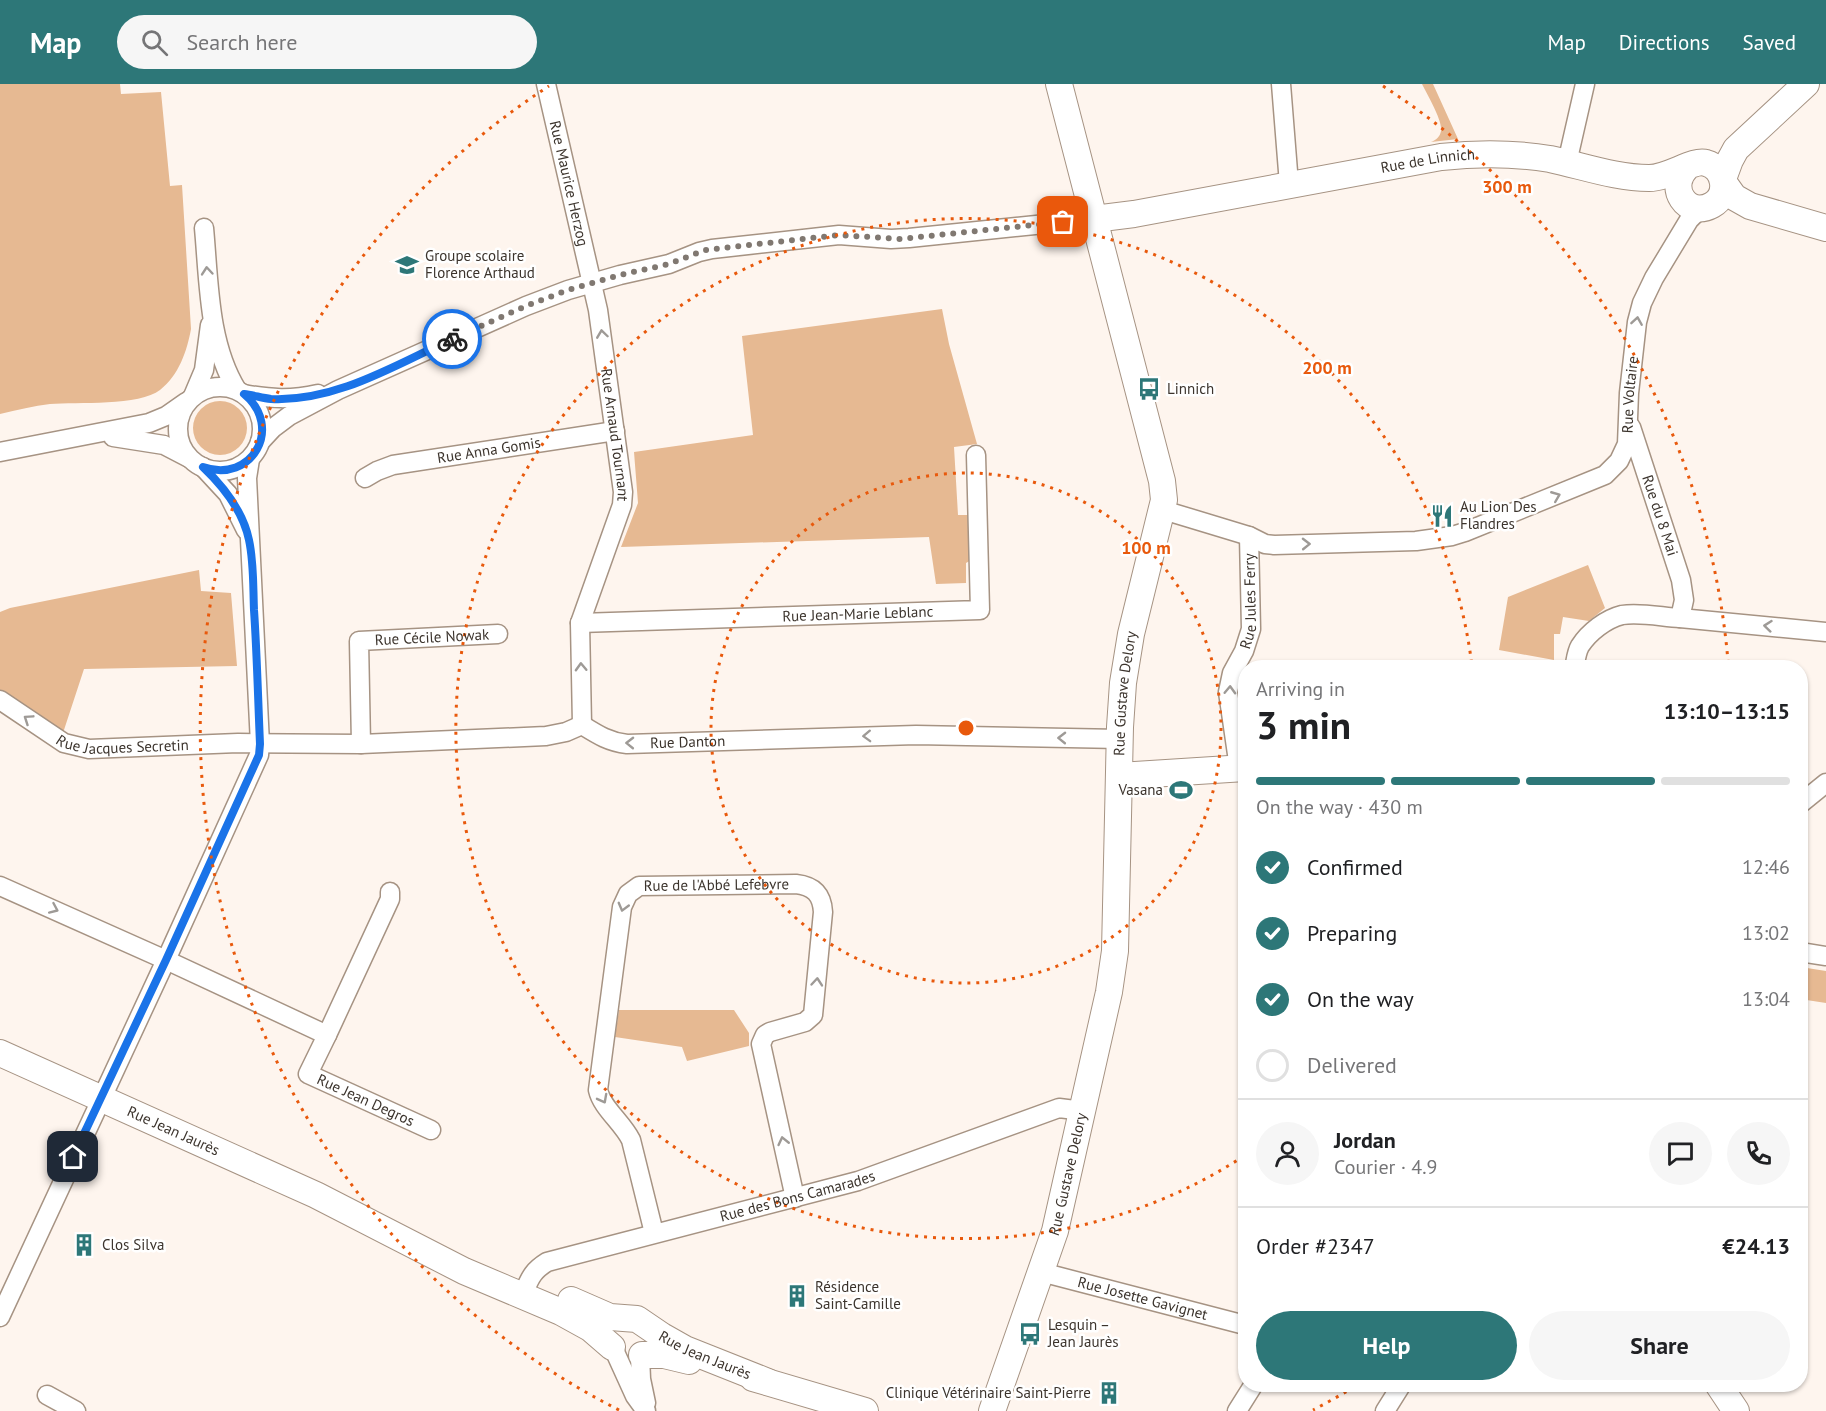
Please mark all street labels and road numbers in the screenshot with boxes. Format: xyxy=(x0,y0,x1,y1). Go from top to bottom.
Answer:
street label: Rue Maurice Herzog xyxy=(546,119,593,248)
street label: Rue de Linnich xyxy=(1379,144,1475,177)
street label: Rue Voltaire xyxy=(1617,355,1642,434)
street label: Rue Arnaud Tournant xyxy=(597,367,633,502)
street label: Rue Anna Gomis xyxy=(436,433,542,467)
street label: Rue du 8 Mai xyxy=(1638,472,1682,558)
street label: Rue Jules Ferry xyxy=(1235,553,1260,651)
street label: Rue Jean-Marie Leblanc xyxy=(782,602,934,625)
street label: Rue Cécile Nowak xyxy=(374,624,490,649)
street label: Rue Gustave Delory xyxy=(1109,630,1140,756)
street label: Rue Jacques Secretin xyxy=(53,730,189,758)
street label: Rue Danton xyxy=(650,731,726,752)
street label: Rue de l'Abbé Lefebvre xyxy=(644,874,789,895)
street label: Rue Jean Degros xyxy=(314,1069,418,1130)
street label: Rue Jean Jaurès xyxy=(124,1101,223,1159)
street label: Rue Gustave Delory xyxy=(1044,1111,1090,1238)
street label: Rue des Bons Camarades xyxy=(718,1166,878,1226)
street label: Rue Josette Gavignet xyxy=(1076,1272,1210,1324)
street label: Rue Jean Jaurès xyxy=(655,1326,754,1383)

